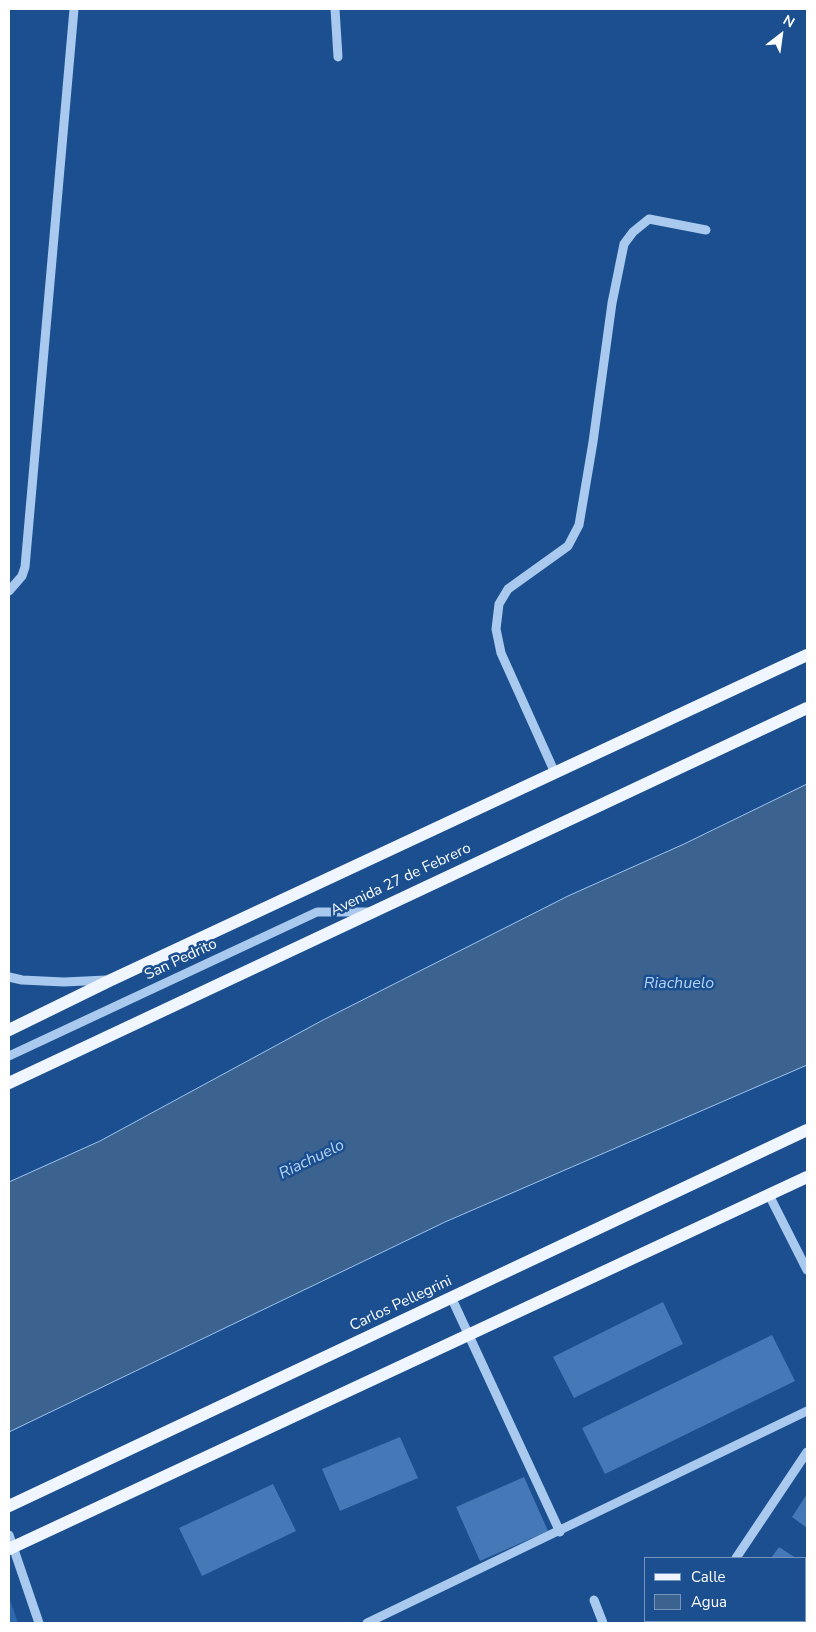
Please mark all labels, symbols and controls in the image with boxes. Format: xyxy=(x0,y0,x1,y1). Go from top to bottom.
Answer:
north arrow xyxy=(756,10,806,60)
text: N xyxy=(779,11,798,32)
street label: Avenida 27 de Febrero xyxy=(328,840,474,920)
street label: San Pedrito xyxy=(142,935,220,985)
water label: Riachuelo xyxy=(644,974,714,994)
water label: Riachuelo xyxy=(276,1136,348,1184)
street label: Carlos Pellegrini xyxy=(347,1272,455,1336)
legend xyxy=(644,1557,806,1622)
text: Calle xyxy=(691,1567,726,1587)
text: Agua xyxy=(691,1592,727,1612)

